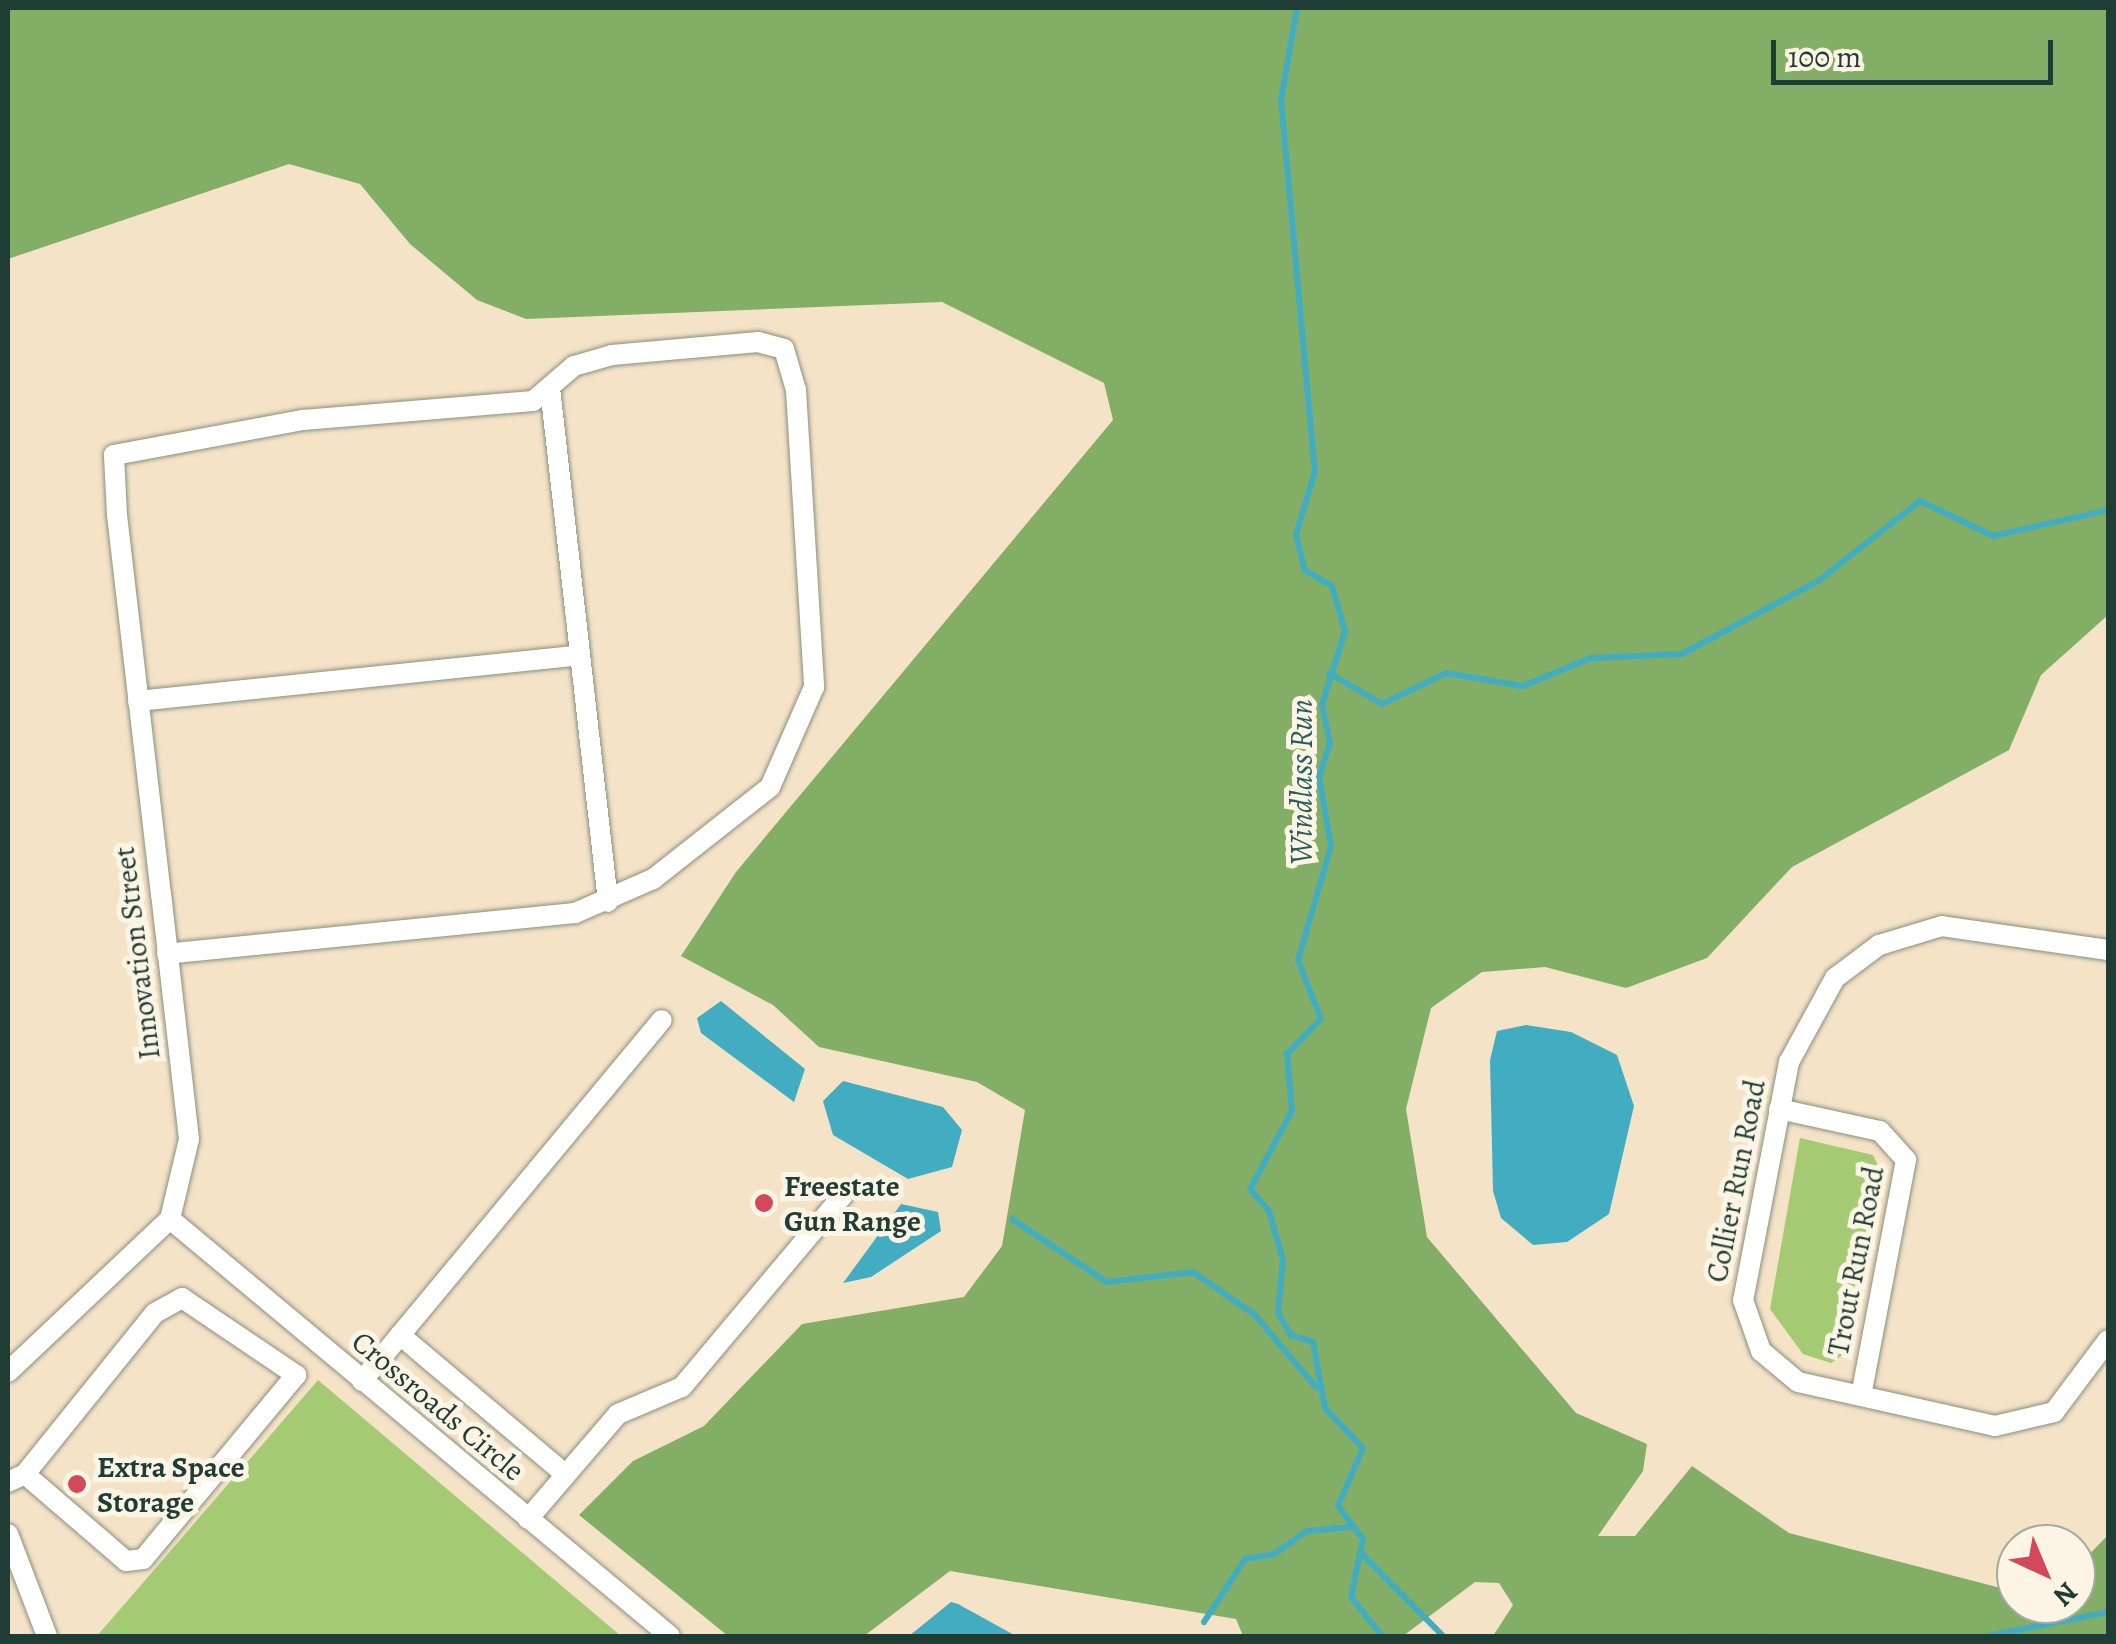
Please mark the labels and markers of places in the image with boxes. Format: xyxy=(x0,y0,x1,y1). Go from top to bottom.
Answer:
place label: Freestate Gun Range xyxy=(784,1168,921,1238)
marker: Freestate Gun Range xyxy=(753,1192,775,1214)
place label: Extra Space Storage xyxy=(97,1449,245,1520)
marker: Extra Space Storage xyxy=(66,1473,88,1495)

